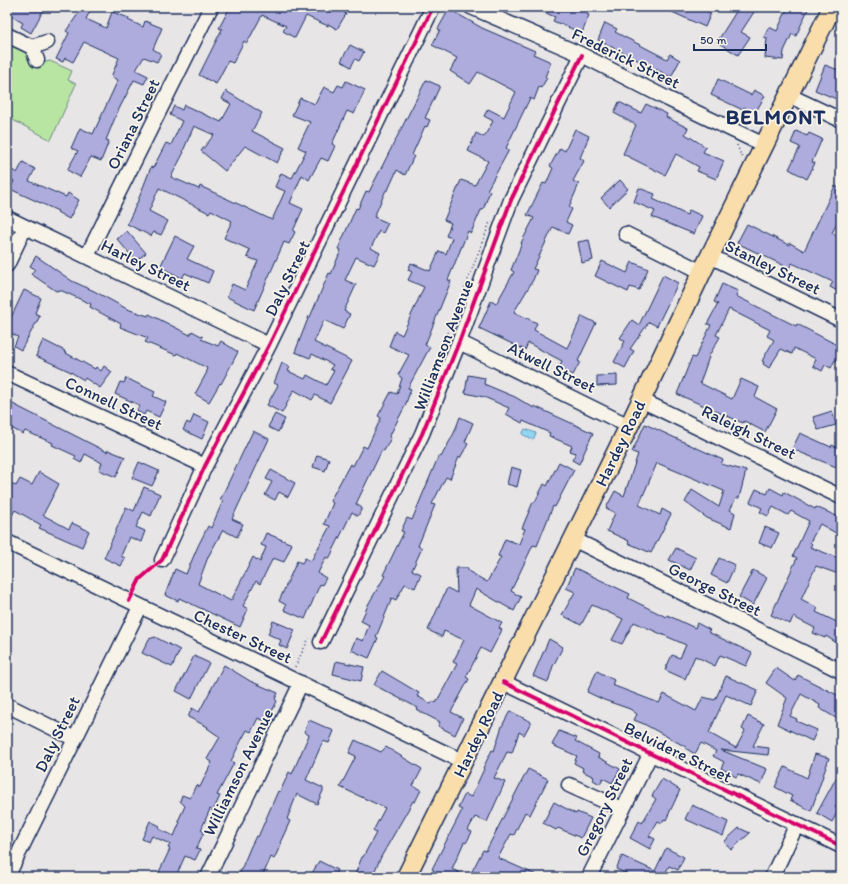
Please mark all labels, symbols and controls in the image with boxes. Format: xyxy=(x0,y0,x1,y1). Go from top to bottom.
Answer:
street label: Frederick Street xyxy=(569,23,684,93)
scale bar xyxy=(694,26,766,52)
text: 50 m xyxy=(700,33,726,47)
street label: Oriana Street xyxy=(102,75,164,173)
district label: BELMONT xyxy=(726,104,826,129)
street label: Harley Street xyxy=(98,235,194,295)
street label: Stanley Street xyxy=(722,235,824,299)
street label: Daly Street xyxy=(260,236,314,319)
street label: Williamson Avenue xyxy=(409,276,477,414)
street label: Atwell Street xyxy=(505,337,599,397)
street label: Connell Street xyxy=(62,372,166,434)
street label: Hardey Road xyxy=(591,396,650,489)
street label: Raleigh Street xyxy=(698,400,800,464)
street label: George Street xyxy=(665,558,765,620)
street label: Chester Street xyxy=(191,605,295,667)
street label: Hardey Road xyxy=(449,687,508,780)
street label: Daly Street xyxy=(30,692,84,775)
street label: Williamson Avenue xyxy=(199,705,277,839)
street label: Belvidere Street xyxy=(621,717,735,787)
street label: Gregory Street xyxy=(571,754,637,860)

